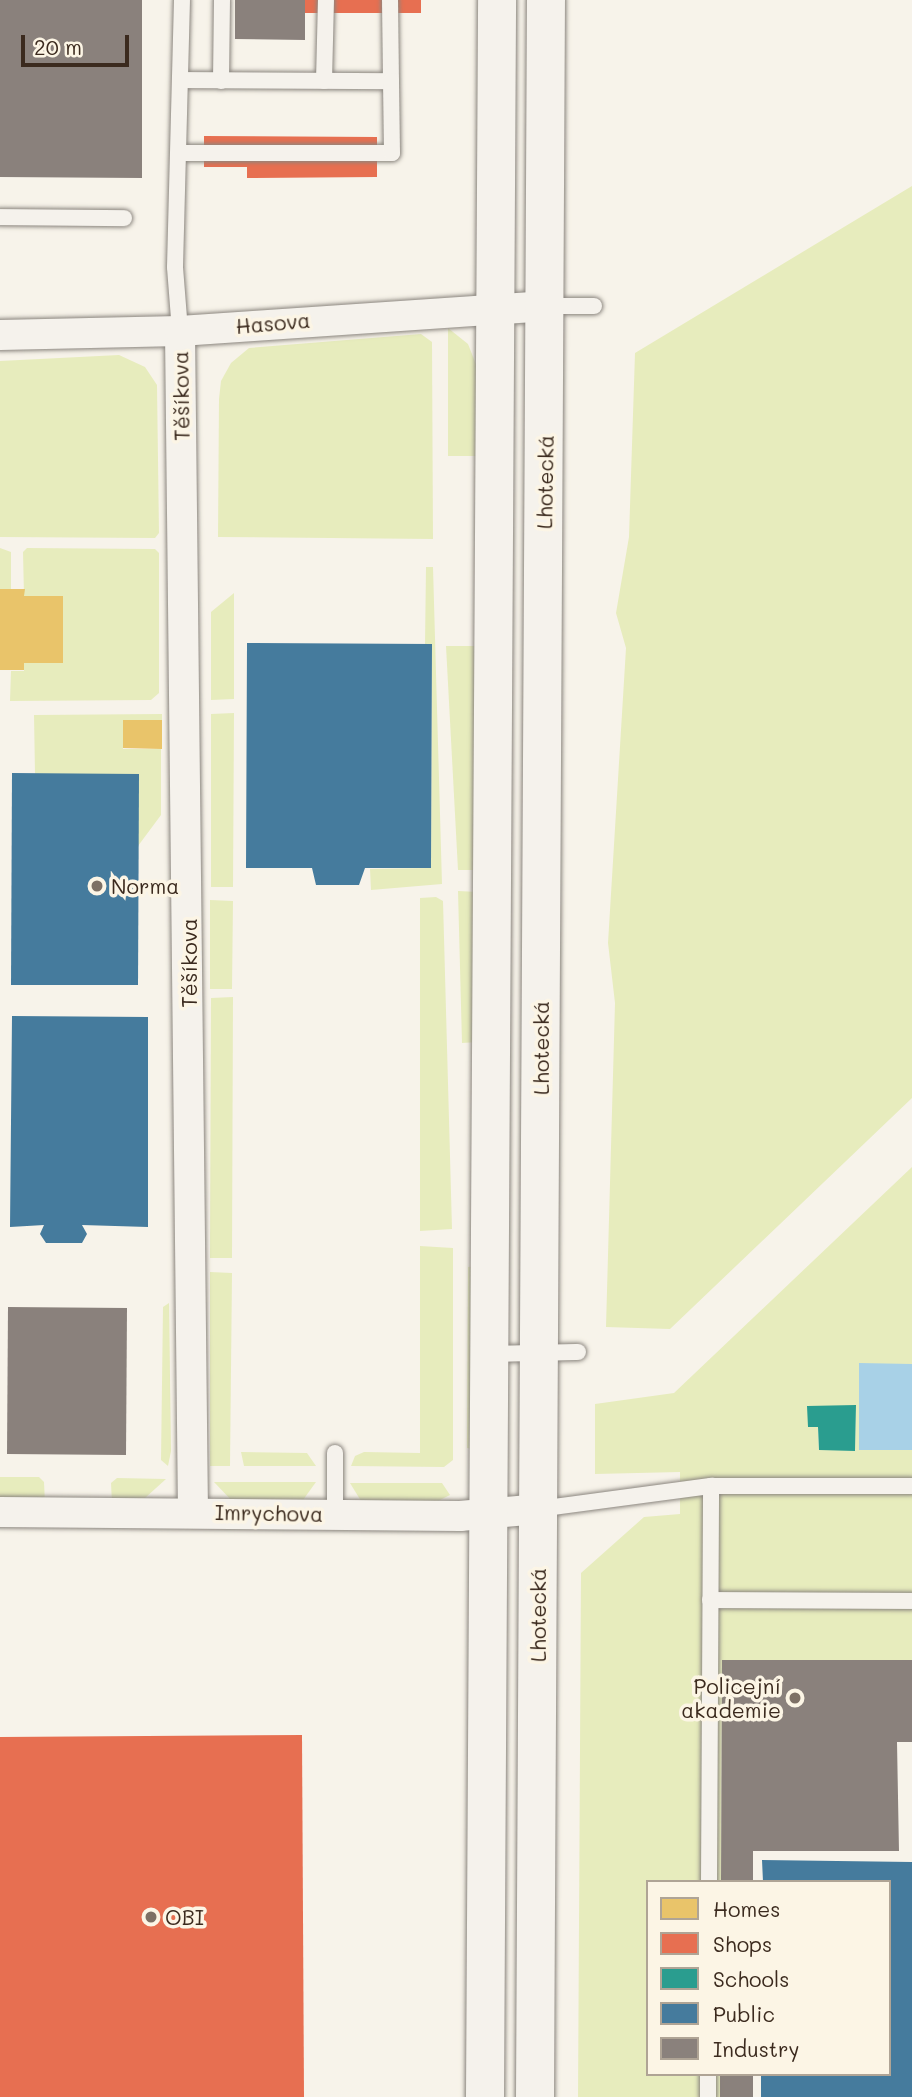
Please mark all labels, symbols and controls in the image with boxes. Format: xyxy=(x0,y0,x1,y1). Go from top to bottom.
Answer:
scale bar xyxy=(24,21,133,65)
text: 20 m xyxy=(34,33,82,60)
street label: Hasova xyxy=(235,307,311,339)
street label: Těšíkova xyxy=(168,351,194,441)
street label: Lhotecká xyxy=(532,435,558,529)
place label: Norma xyxy=(111,873,179,899)
marker: Norma xyxy=(89,878,105,894)
street label: Těšíkova xyxy=(176,918,202,1008)
street label: Lhotecká xyxy=(528,1001,554,1095)
street label: Imrychova xyxy=(215,1499,323,1527)
street label: Lhotecká xyxy=(525,1568,551,1662)
place label: Policejní akademie xyxy=(681,1673,781,1723)
marker: Policejní akademie xyxy=(787,1690,803,1706)
legend xyxy=(646,1880,891,2076)
text: Homes xyxy=(713,1895,780,1922)
place label: OBI xyxy=(165,1904,204,1930)
marker: OBI xyxy=(143,1909,159,1925)
text: Shops xyxy=(713,1930,772,1957)
text: Schools xyxy=(713,1965,789,1992)
text: Public xyxy=(713,2000,775,2027)
text: Industry xyxy=(713,2035,800,2062)

